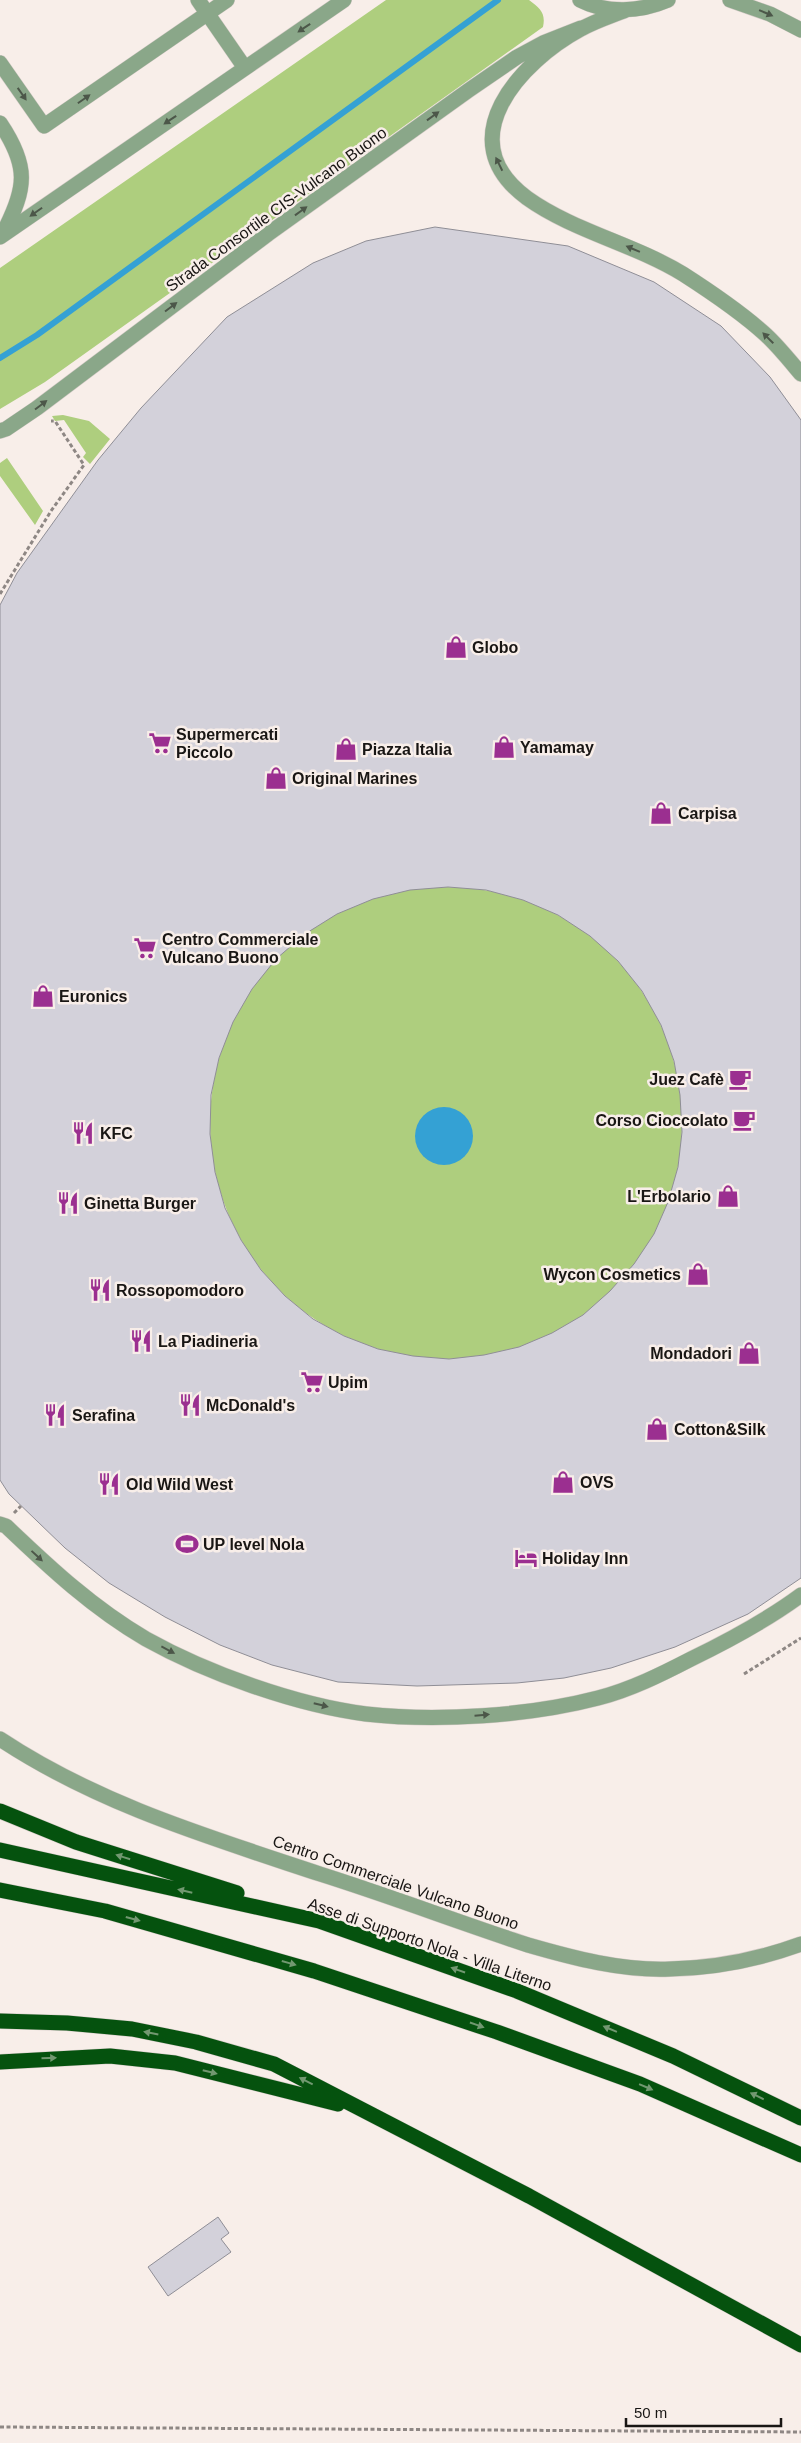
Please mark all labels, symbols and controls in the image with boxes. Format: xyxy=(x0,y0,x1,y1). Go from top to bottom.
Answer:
one-way arrow xyxy=(759,9,773,17)
one-way arrow xyxy=(297,23,311,33)
one-way arrow xyxy=(17,88,27,101)
one-way arrow xyxy=(78,94,91,104)
one-way arrow xyxy=(426,111,440,121)
one-way arrow xyxy=(163,115,177,125)
street label: Strada Consortile CIS-Vulcano Buono xyxy=(163,124,390,295)
one-way arrow xyxy=(495,157,503,171)
one-way arrow xyxy=(294,205,307,216)
one-way arrow xyxy=(29,207,43,217)
one-way arrow xyxy=(626,244,640,252)
one-way arrow xyxy=(164,302,178,312)
one-way arrow xyxy=(762,332,774,344)
one-way arrow xyxy=(34,400,47,411)
shop icon: Globo xyxy=(443,634,469,660)
place label: Globo xyxy=(472,639,518,656)
place label: Supermercati Piccolo xyxy=(176,726,278,761)
supermarket icon: Supermercati Piccolo xyxy=(147,730,173,756)
shop icon: Yamamay xyxy=(491,734,517,760)
shop icon: Piazza Italia xyxy=(333,736,359,762)
place label: Yamamay xyxy=(520,739,594,756)
place label: Piazza Italia xyxy=(362,741,452,758)
shop icon: Original Marines xyxy=(263,765,289,791)
place label: Original Marines xyxy=(292,770,417,787)
shop icon: Carpisa xyxy=(648,800,674,826)
place label: Carpisa xyxy=(678,805,737,822)
place label: Centro Commerciale Vulcano Buono xyxy=(162,931,319,966)
supermarket icon: Centro Commerciale Vulcano Buono xyxy=(132,935,158,961)
shop icon: Euronics xyxy=(30,983,56,1009)
place label: Euronics xyxy=(59,988,128,1005)
cafe icon: Juez Cafè xyxy=(727,1066,753,1092)
place label: Juez Cafè xyxy=(649,1071,724,1088)
cafe icon: Corso Cioccolato xyxy=(731,1107,757,1133)
place label: Corso Cioccolato xyxy=(596,1112,728,1129)
restaurant icon: KFC xyxy=(70,1120,96,1146)
place label: KFC xyxy=(100,1125,133,1142)
shop icon: L'Erbolario xyxy=(715,1183,741,1209)
place label: L'Erbolario xyxy=(627,1188,711,1205)
restaurant icon: Ginetta Burger xyxy=(55,1190,81,1216)
place label: Ginetta Burger xyxy=(84,1195,196,1212)
shop icon: Wycon Cosmetics xyxy=(685,1261,711,1287)
place label: Wycon Cosmetics xyxy=(543,1266,681,1283)
restaurant icon: Rossopomodoro xyxy=(87,1277,113,1303)
place label: Rossopomodoro xyxy=(116,1282,244,1299)
restaurant icon: La Piadineria xyxy=(128,1328,154,1354)
place label: La Piadineria xyxy=(158,1333,258,1350)
shop icon: Mondadori xyxy=(736,1340,762,1366)
place label: Mondadori xyxy=(650,1345,732,1362)
supermarket icon: Upim xyxy=(299,1369,325,1395)
place label: Upim xyxy=(328,1374,368,1391)
restaurant icon: McDonald's xyxy=(177,1392,203,1418)
place label: McDonald's xyxy=(206,1397,295,1414)
restaurant icon: Serafina xyxy=(42,1402,68,1428)
place label: Serafina xyxy=(72,1407,135,1424)
shop icon: Cotton&Silk xyxy=(644,1416,670,1442)
place label: Cotton&Silk xyxy=(674,1421,766,1438)
shop icon: OVS xyxy=(550,1469,576,1495)
restaurant icon: Old Wild West xyxy=(96,1471,122,1497)
place label: OVS xyxy=(580,1474,614,1491)
place label: Old Wild West xyxy=(126,1476,234,1493)
sports icon: UP level Nola xyxy=(174,1531,200,1557)
place label: UP level Nola xyxy=(203,1536,304,1553)
hotel icon: Holiday Inn xyxy=(513,1545,539,1571)
one-way arrow xyxy=(30,1550,42,1562)
place label: Holiday Inn xyxy=(542,1550,628,1567)
one-way arrow xyxy=(161,1646,175,1654)
one-way arrow xyxy=(313,1701,328,1709)
one-way arrow xyxy=(474,1710,490,1718)
street label: Centro Commerciale Vulcano Buono xyxy=(271,1832,521,1933)
one-way arrow xyxy=(115,1852,130,1860)
one-way arrow xyxy=(178,1887,193,1895)
street label: Asse di Supporto Nola - Villa Literno xyxy=(306,1895,554,1994)
one-way arrow xyxy=(126,1915,141,1923)
one-way arrow xyxy=(282,1960,297,1968)
one-way arrow xyxy=(451,1966,466,1973)
one-way arrow xyxy=(470,2022,485,2030)
one-way arrow xyxy=(602,2025,617,2033)
one-way arrow xyxy=(143,2028,159,2036)
one-way arrow xyxy=(41,2054,57,2062)
one-way arrow xyxy=(202,2068,217,2076)
one-way arrow xyxy=(298,2077,313,2085)
one-way arrow xyxy=(639,2083,654,2091)
one-way arrow xyxy=(750,2092,765,2101)
scale bar xyxy=(626,2396,781,2428)
text: 50 m xyxy=(634,2404,667,2421)

